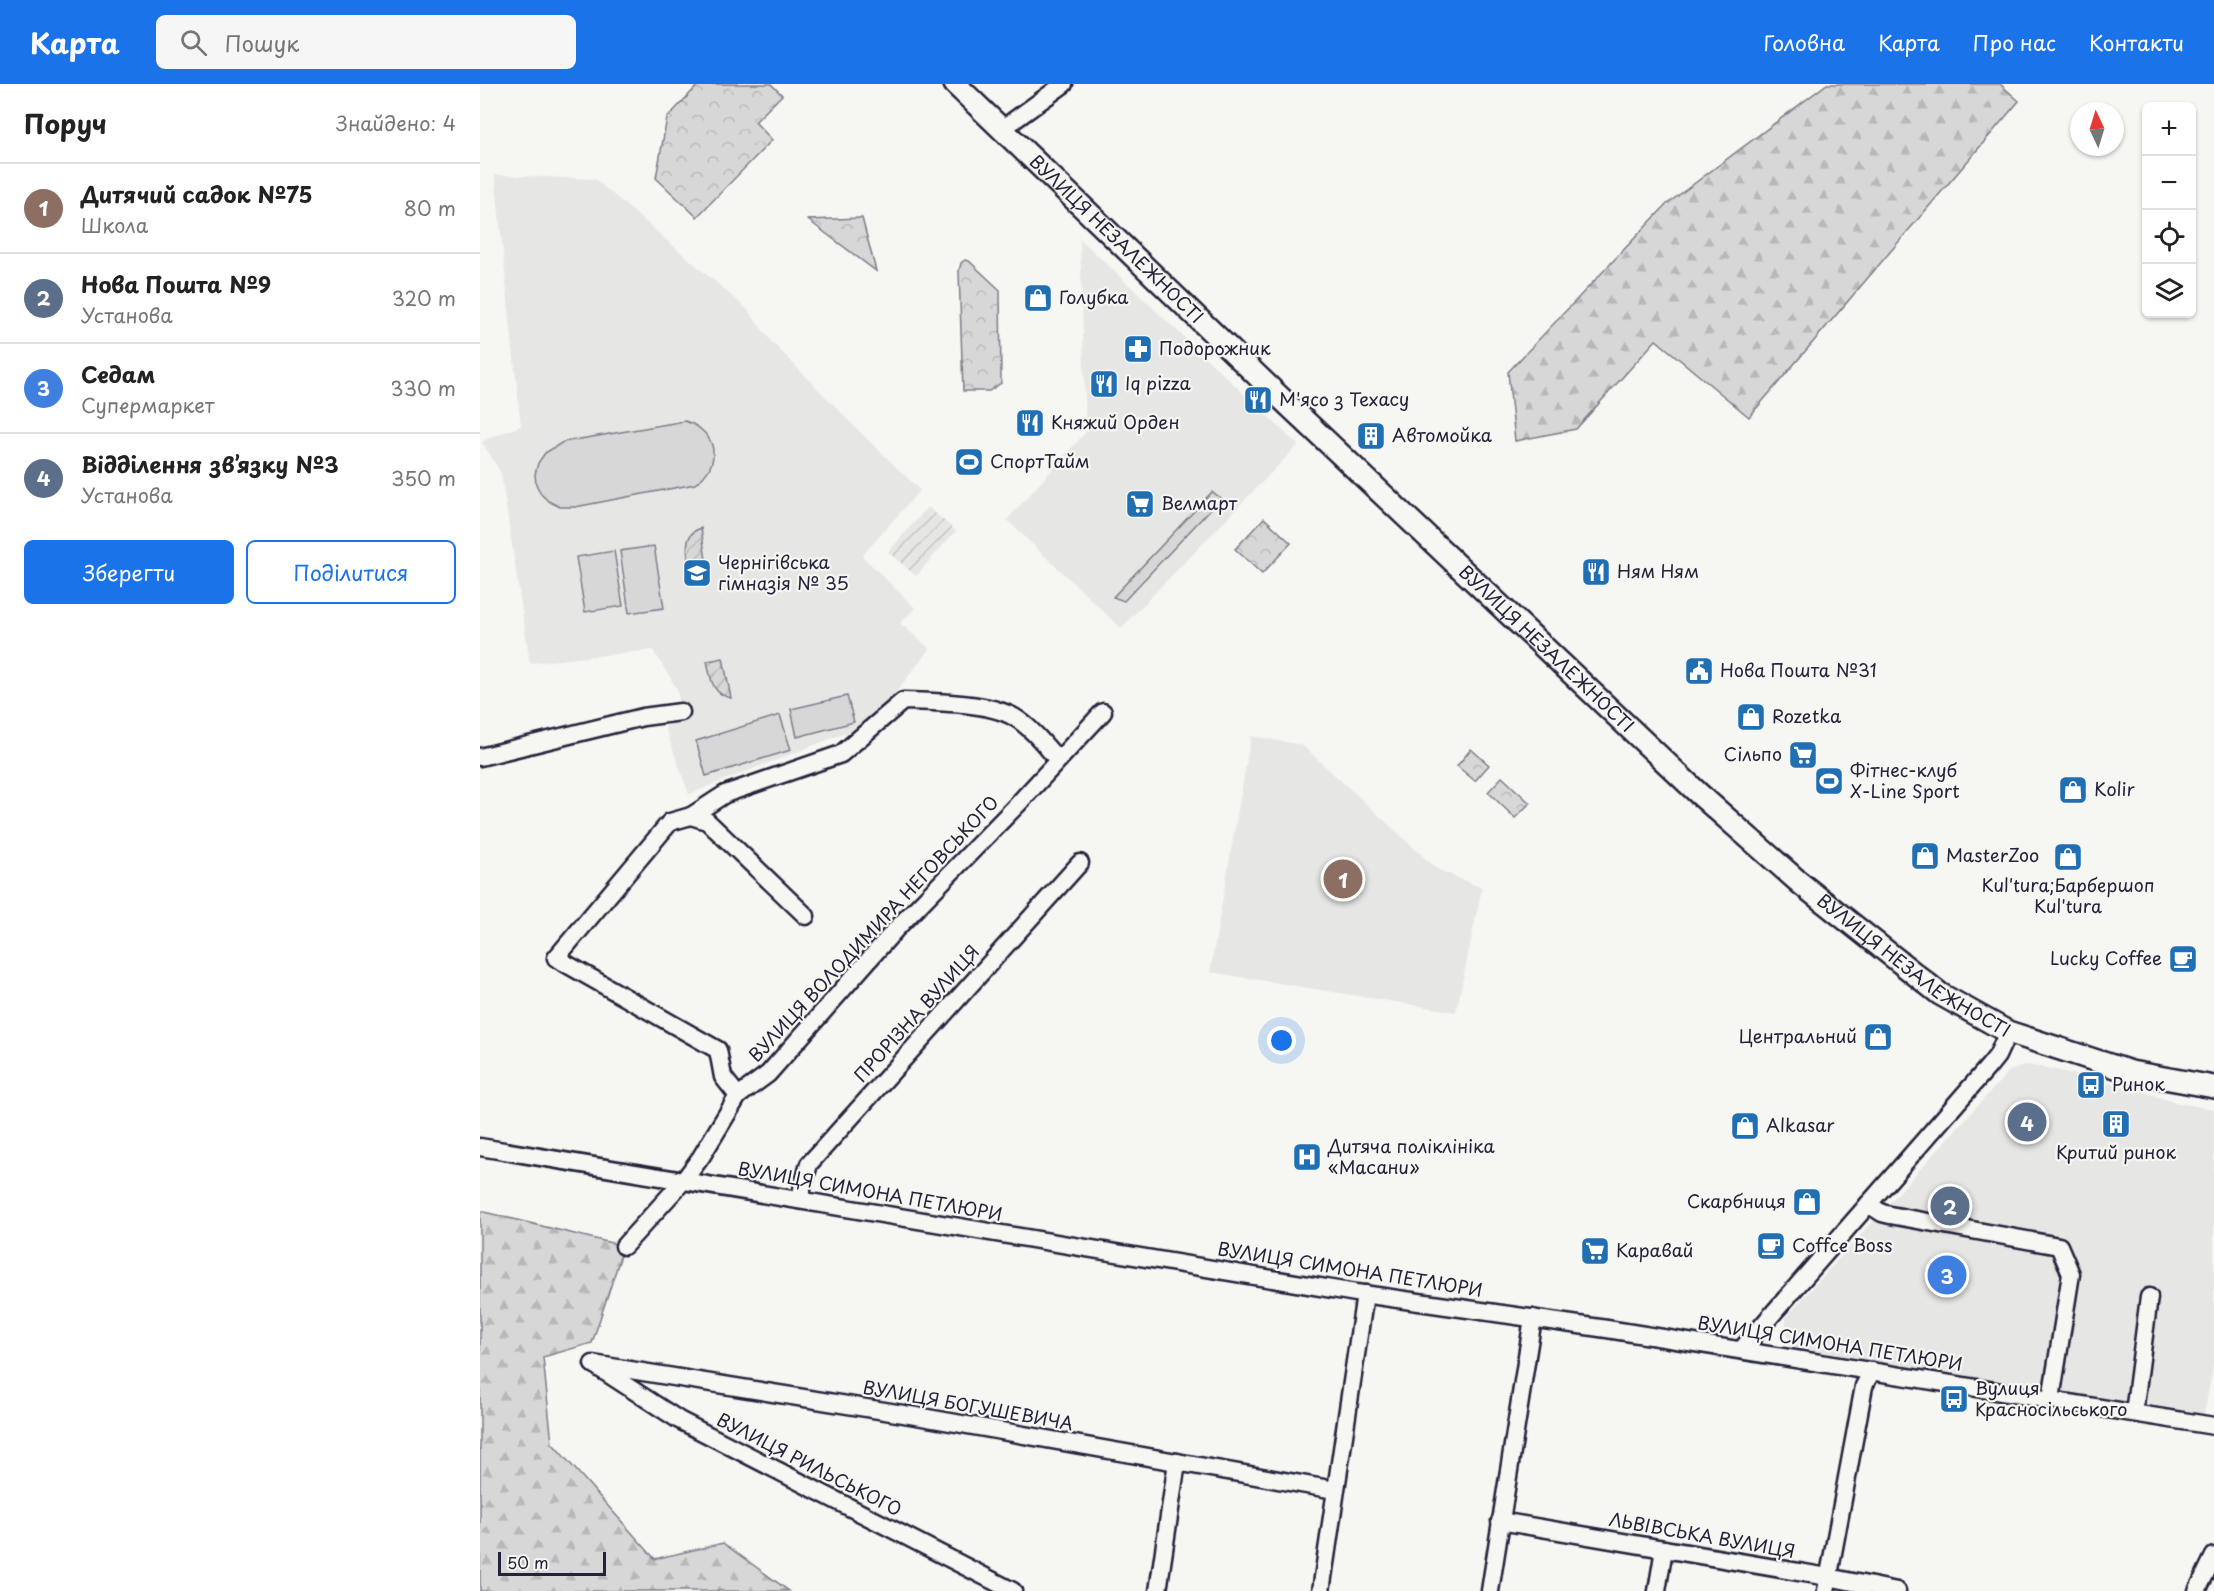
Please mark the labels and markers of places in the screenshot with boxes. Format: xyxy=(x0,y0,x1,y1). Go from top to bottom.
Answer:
shop icon: Голубка xyxy=(1022,282,1054,314)
place label: Голубка xyxy=(1059,283,1129,310)
pharmacy icon: Подорожник xyxy=(1122,333,1154,365)
place label: Подорожник xyxy=(1159,334,1271,361)
restaurant icon: Iq pizza xyxy=(1088,368,1120,400)
place label: Iq pizza xyxy=(1125,369,1192,396)
restaurant icon: М'ясо з Техасу xyxy=(1242,384,1274,416)
place label: М'ясо з Техасу xyxy=(1279,385,1409,412)
restaurant icon: Княжий Орден xyxy=(1014,407,1046,439)
place label: Княжий Орден xyxy=(1051,408,1180,435)
building icon: Автомойка xyxy=(1355,420,1387,452)
place label: Автомойка xyxy=(1392,421,1493,448)
sports icon: СпортТайм xyxy=(953,446,985,478)
place label: СпортТайм xyxy=(990,447,1090,474)
supermarket icon: Велмарт xyxy=(1124,488,1156,520)
place label: Велмарт xyxy=(1161,489,1238,516)
place label: Чернігівська гімназія № 35 xyxy=(718,548,849,596)
restaurant icon: Ням Ням xyxy=(1580,556,1612,588)
school or university icon: Чернігівська гімназія № 35 xyxy=(681,557,713,589)
place label: Ням Ням xyxy=(1617,557,1699,584)
public building icon: Нова Пошта №31 xyxy=(1683,655,1715,687)
place label: Нова Пошта №31 xyxy=(1720,656,1877,683)
shop icon: Rozetka xyxy=(1735,701,1767,733)
place label: Rozetka xyxy=(1772,702,1842,729)
supermarket icon: Сільпо xyxy=(1787,739,1819,771)
place label: Сільпо xyxy=(1724,740,1782,767)
place label: Фітнес-клуб X-Line Sport xyxy=(1850,756,1960,804)
sports icon: Фітнес-клуб X-Line Sport xyxy=(1813,765,1845,797)
shop icon: Kolir xyxy=(2057,774,2089,806)
place label: Kolir xyxy=(2094,775,2136,802)
shop icon: MasterZoo xyxy=(1909,840,1941,872)
place label: MasterZoo xyxy=(1946,841,2039,868)
shop icon: Kul'tura;Барбершоп Kul'tura xyxy=(2052,841,2084,873)
pin: 1 xyxy=(1324,856,1362,902)
place label: Kul'tura;Барбершоп Kul'tura xyxy=(1982,871,2154,919)
cafe icon: Lucky Coffee xyxy=(2167,943,2199,975)
place label: Lucky Coffee xyxy=(2050,944,2162,971)
shop icon: Центральний xyxy=(1862,1021,1894,1053)
place label: Центральний xyxy=(1739,1022,1857,1049)
bus stop icon: Ринок xyxy=(2075,1069,2107,1101)
place label: Ринок xyxy=(2112,1070,2165,1097)
pin: 4 xyxy=(2008,1100,2046,1144)
building icon: Критий ринок xyxy=(2100,1108,2132,1140)
shop icon: Alkasar xyxy=(1729,1110,1761,1142)
place label: Alkasar xyxy=(1766,1111,1835,1138)
place label: Дитяча поліклініка «Масани» xyxy=(1327,1132,1496,1180)
place label: Критий ринок xyxy=(2056,1138,2176,1165)
hospital icon: Дитяча поліклініка «Масани» xyxy=(1291,1141,1323,1173)
pin: 2 xyxy=(1930,1184,1970,1228)
shop icon: Скарбниця xyxy=(1791,1186,1823,1218)
place label: Скарбниця xyxy=(1687,1187,1786,1214)
cafe icon: Coffce Boss xyxy=(1755,1230,1787,1262)
place label: Coffce Boss xyxy=(1792,1231,1892,1258)
supermarket icon: Каравай xyxy=(1579,1235,1611,1267)
place label: Каравай xyxy=(1616,1236,1693,1263)
pin: 3 xyxy=(1928,1252,1966,1298)
place label: Вулиця Красносільського xyxy=(1975,1374,2127,1422)
bus stop icon: Вулиця Красносільського xyxy=(1938,1383,1970,1415)

